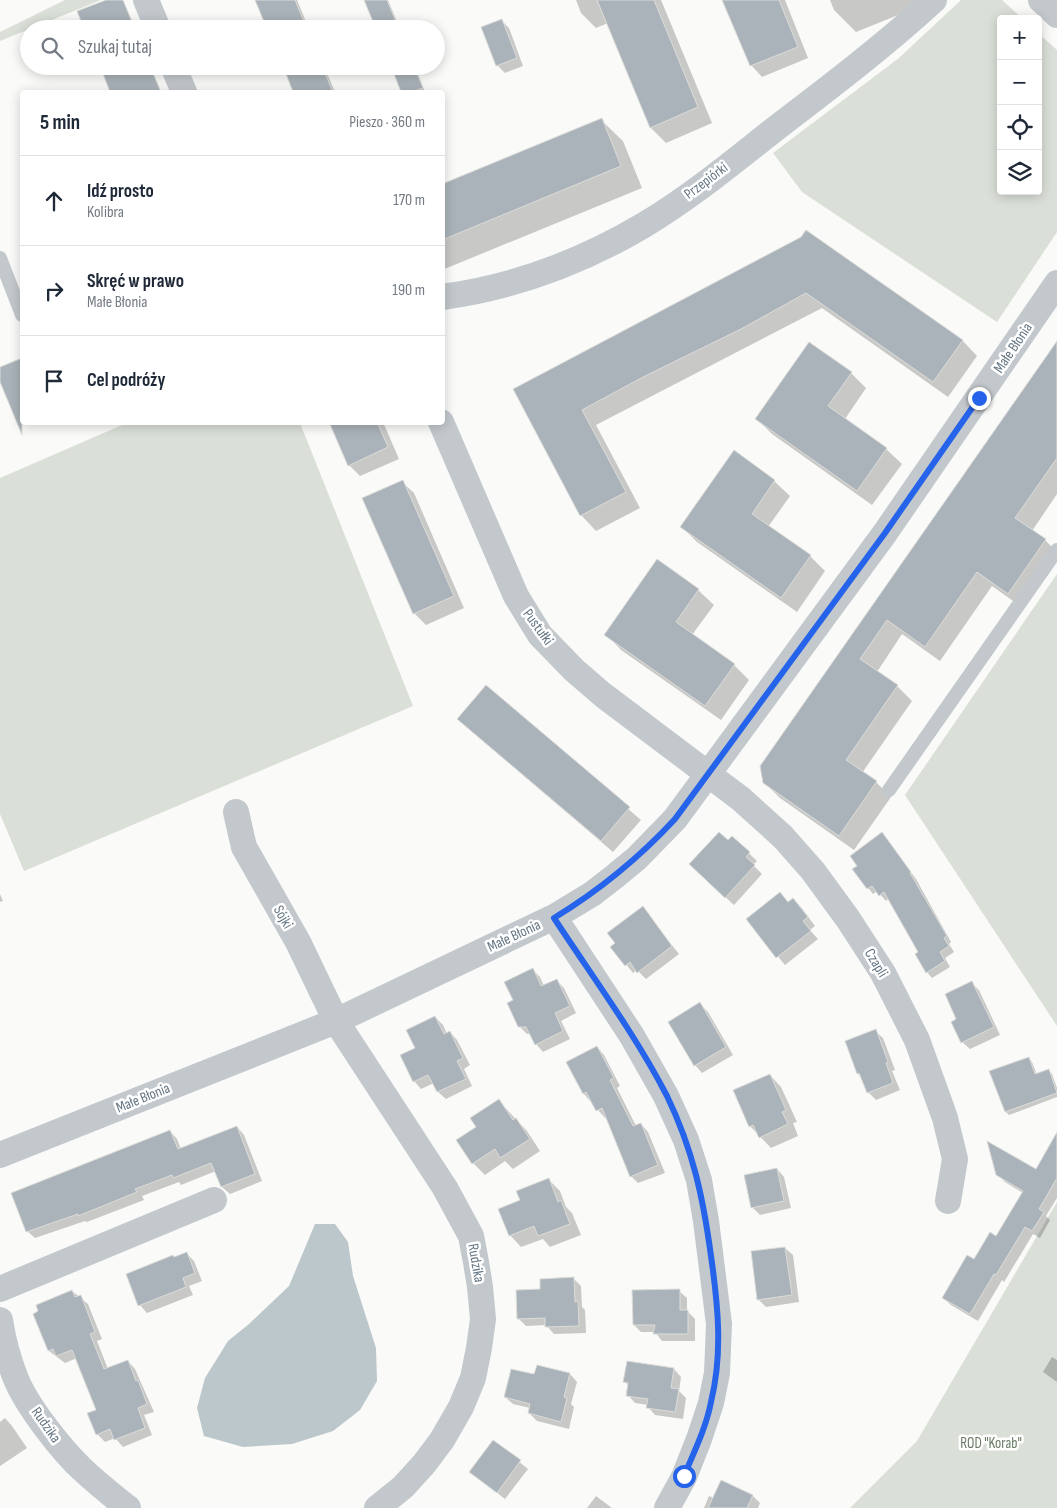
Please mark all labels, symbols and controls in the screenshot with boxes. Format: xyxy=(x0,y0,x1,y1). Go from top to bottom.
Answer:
map controls xyxy=(997,15,1042,195)
button: + xyxy=(997,15,1042,60)
search box xyxy=(20,20,445,75)
icon: search xyxy=(38,34,66,62)
text: Szukaj tutaj xyxy=(78,36,152,59)
button: − xyxy=(997,60,1042,105)
button: locate xyxy=(997,105,1042,150)
text: 5 min xyxy=(40,110,80,135)
text: Pieszo · 360 m xyxy=(349,113,425,132)
button: layers xyxy=(997,150,1042,195)
street label: Przepiórki xyxy=(680,158,732,204)
text: Idź prosto xyxy=(87,180,154,203)
icon: ahead xyxy=(40,187,68,215)
text: 170 m xyxy=(393,191,425,210)
text: Kolibra xyxy=(87,203,124,222)
text: Skręć w prawo xyxy=(87,270,184,293)
icon: right xyxy=(40,277,68,305)
text: 190 m xyxy=(392,281,425,300)
text: Małe Błonia xyxy=(87,293,147,312)
street label: Małe Błonia xyxy=(989,319,1037,377)
icon: arrive xyxy=(40,367,68,395)
text: Cel podróży xyxy=(87,369,165,392)
route end xyxy=(968,387,991,410)
street label: Pustułki xyxy=(519,605,558,649)
street label: Sójki xyxy=(269,902,297,932)
street label: Małe Błonia xyxy=(484,915,544,957)
street label: Czapli xyxy=(860,945,892,981)
street label: Małe Błonia xyxy=(113,1079,173,1117)
street label: Rudzika xyxy=(463,1242,489,1284)
street label: Rudzika xyxy=(27,1404,65,1447)
park label: ROD "Korab" xyxy=(960,1434,1022,1453)
route start xyxy=(673,1465,696,1488)

